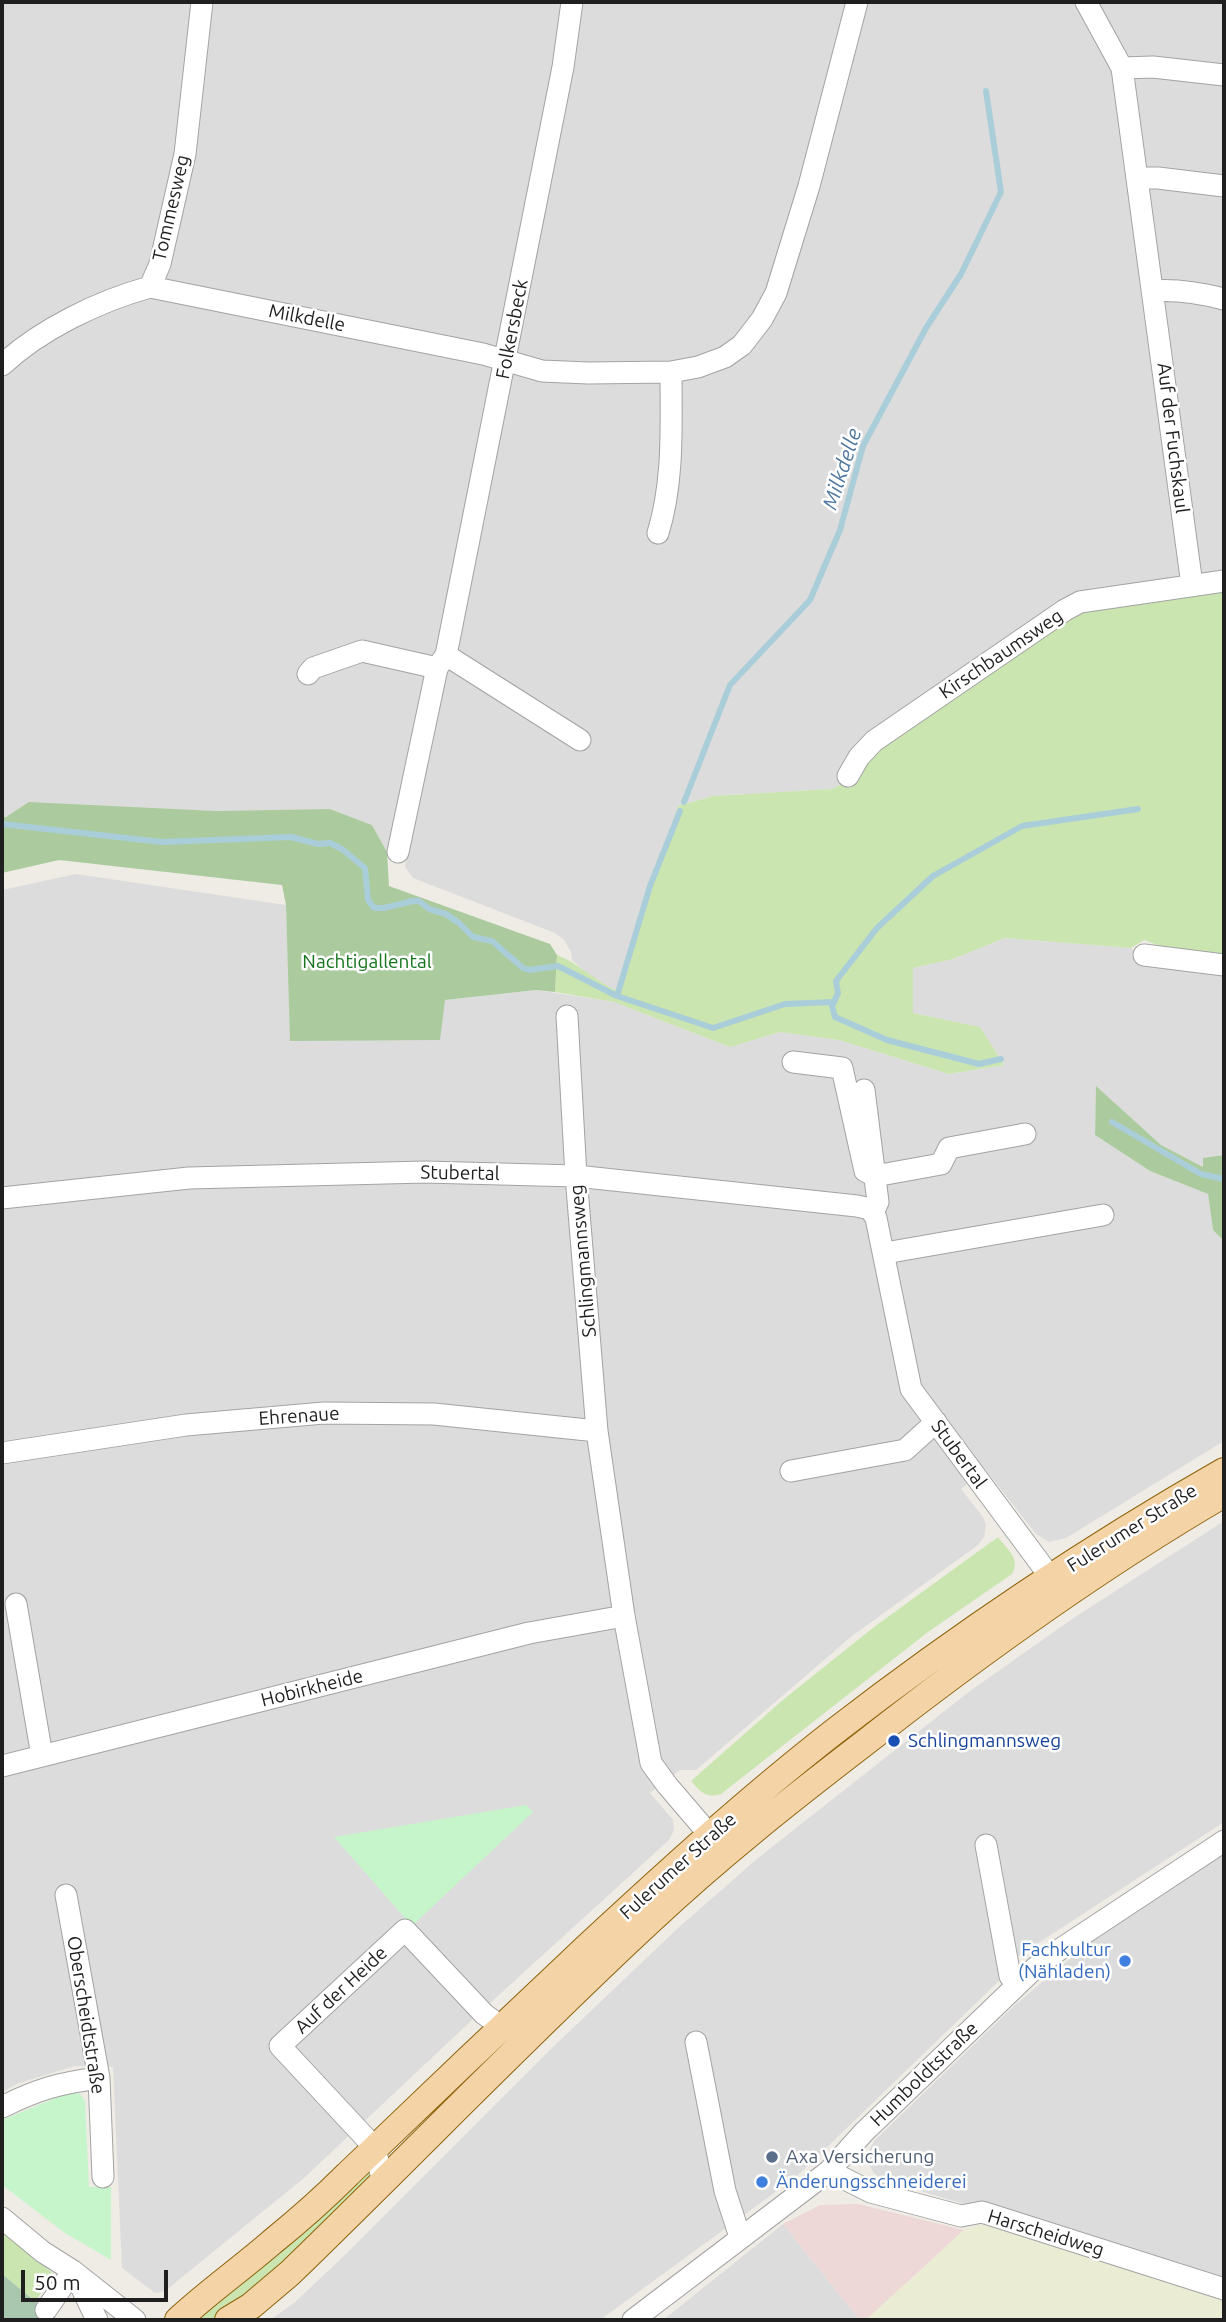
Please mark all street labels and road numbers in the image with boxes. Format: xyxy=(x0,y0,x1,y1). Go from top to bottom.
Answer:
street label: Tommesweg xyxy=(148,153,194,263)
street label: Folkersbeck xyxy=(491,277,533,381)
street label: Milkdelle xyxy=(267,299,347,337)
street label: Auf der Fuchskaul xyxy=(1152,361,1194,515)
street label: Kirschbaumsweg xyxy=(935,604,1067,704)
street label: Stubertal xyxy=(420,1161,500,1185)
street label: Schlingmannsweg xyxy=(565,1184,601,1338)
street label: Ehrenaue xyxy=(258,1402,340,1430)
street label: Stubertal xyxy=(926,1415,992,1493)
street label: Fulerumer Straße xyxy=(1063,1479,1201,1577)
street label: Hobirkheide xyxy=(259,1664,365,1712)
street label: Fulerumer Straße xyxy=(615,1808,741,1924)
street label: Oberscheidtstraße xyxy=(62,1934,110,2096)
street label: Auf der Heide xyxy=(290,1941,392,2039)
street label: Humboldtstraße xyxy=(865,2017,983,2131)
street label: Harscheidweg xyxy=(985,2204,1107,2262)

